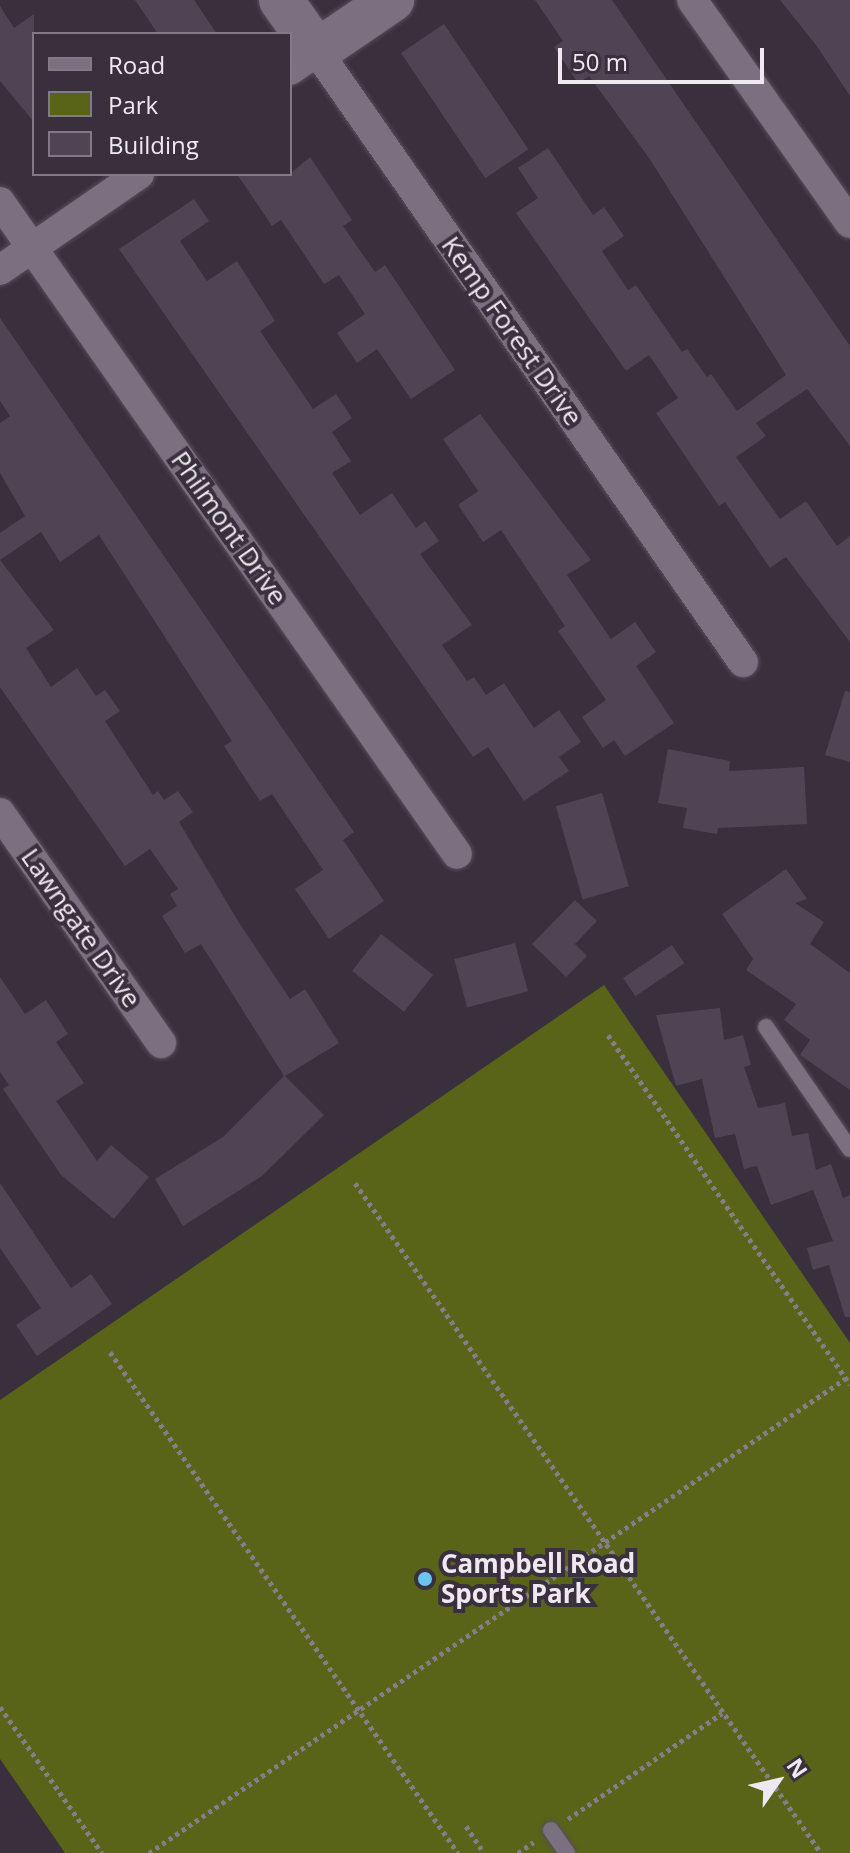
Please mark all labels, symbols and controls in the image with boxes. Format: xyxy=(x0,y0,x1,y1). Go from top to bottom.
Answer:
legend xyxy=(32,32,292,176)
scale bar xyxy=(562,32,768,82)
text: 50 m xyxy=(572,45,628,78)
text: Road xyxy=(108,48,165,81)
text: Park xyxy=(108,88,158,121)
text: Building xyxy=(108,128,199,161)
street label: Kemp Forest Drive xyxy=(435,230,589,432)
street label: Philmont Drive xyxy=(165,445,293,611)
street label: Lawngate Drive xyxy=(15,842,147,1014)
place label: Campbell Road Sports Park xyxy=(441,1548,635,1610)
marker: Campbell Road Sports Park xyxy=(416,1570,434,1588)
north arrow xyxy=(738,1741,818,1821)
text: N xyxy=(780,1752,815,1783)

